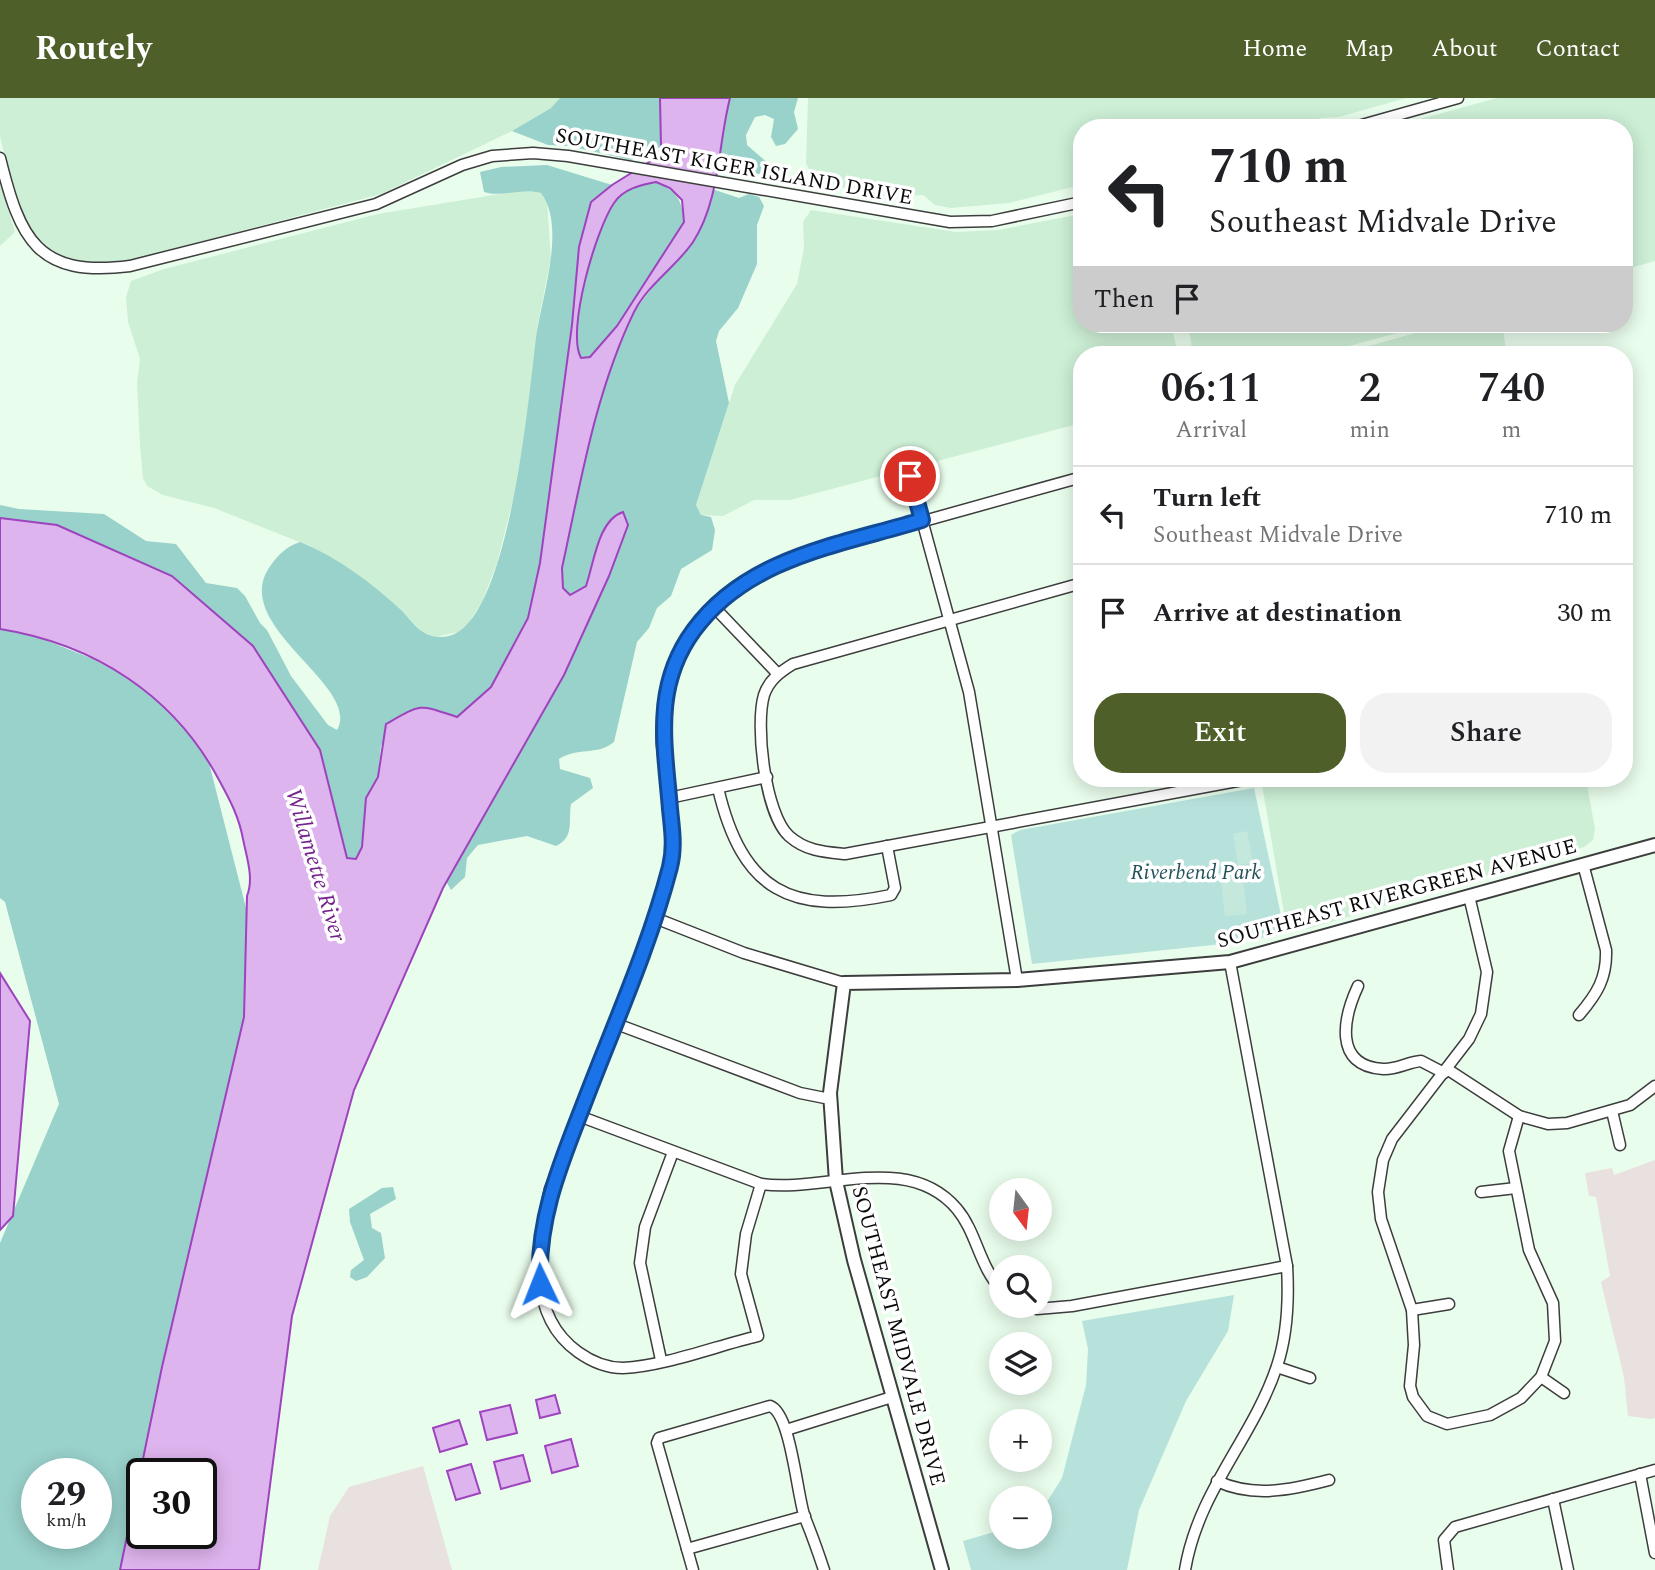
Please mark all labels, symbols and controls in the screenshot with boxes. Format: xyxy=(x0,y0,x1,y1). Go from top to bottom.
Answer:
text: Routely xyxy=(35,24,152,74)
text: Home xyxy=(1242,31,1307,67)
text: Map xyxy=(1345,31,1393,67)
text: About xyxy=(1431,31,1497,67)
text: Contact xyxy=(1535,31,1620,67)
street label: SOUTHEAST KIGER ISLAND DRIVE xyxy=(553,120,915,214)
text: 710 m xyxy=(1209,130,1348,205)
icon: left xyxy=(1094,147,1185,238)
text: Southeast Midvale Drive xyxy=(1209,198,1557,247)
text: Then xyxy=(1094,279,1154,319)
icon: arrive xyxy=(1168,280,1206,318)
text: 06:11 xyxy=(1161,357,1262,420)
text: 2 xyxy=(1358,357,1381,420)
text: 740 xyxy=(1478,357,1545,420)
text: Arrival xyxy=(1175,413,1247,448)
text: min xyxy=(1350,413,1390,448)
text: m xyxy=(1502,413,1521,448)
pin xyxy=(880,446,940,506)
icon: arrive xyxy=(891,457,929,495)
text: Turn left xyxy=(1153,478,1261,518)
text: 710 m xyxy=(1544,495,1612,535)
icon: left xyxy=(1094,496,1132,534)
text: Southeast Midvale Drive xyxy=(1153,518,1403,553)
text: Arrive at destination xyxy=(1153,593,1402,633)
text: 30 m xyxy=(1557,593,1612,633)
icon: arrive xyxy=(1094,594,1132,632)
button: Exit xyxy=(1094,693,1346,773)
button: Share xyxy=(1360,693,1612,773)
water label: Willamette River xyxy=(275,784,355,947)
street label: SOUTHEAST RIVERGREEN AVENUE xyxy=(1214,831,1580,957)
park label: Riverbend Park xyxy=(1131,857,1262,889)
north arrow xyxy=(989,1178,1052,1241)
map controls xyxy=(989,1178,1052,1549)
street label: SOUTHEAST MIDVALE DRIVE xyxy=(843,1183,953,1489)
position arrow xyxy=(503,1247,577,1321)
button: search xyxy=(989,1255,1052,1318)
button: layers xyxy=(989,1332,1052,1395)
button: + xyxy=(989,1409,1052,1472)
speed limit sign: 30 xyxy=(126,1458,217,1549)
text: 29 xyxy=(47,1468,86,1521)
button: − xyxy=(989,1486,1052,1549)
text: km/h xyxy=(46,1507,87,1534)

